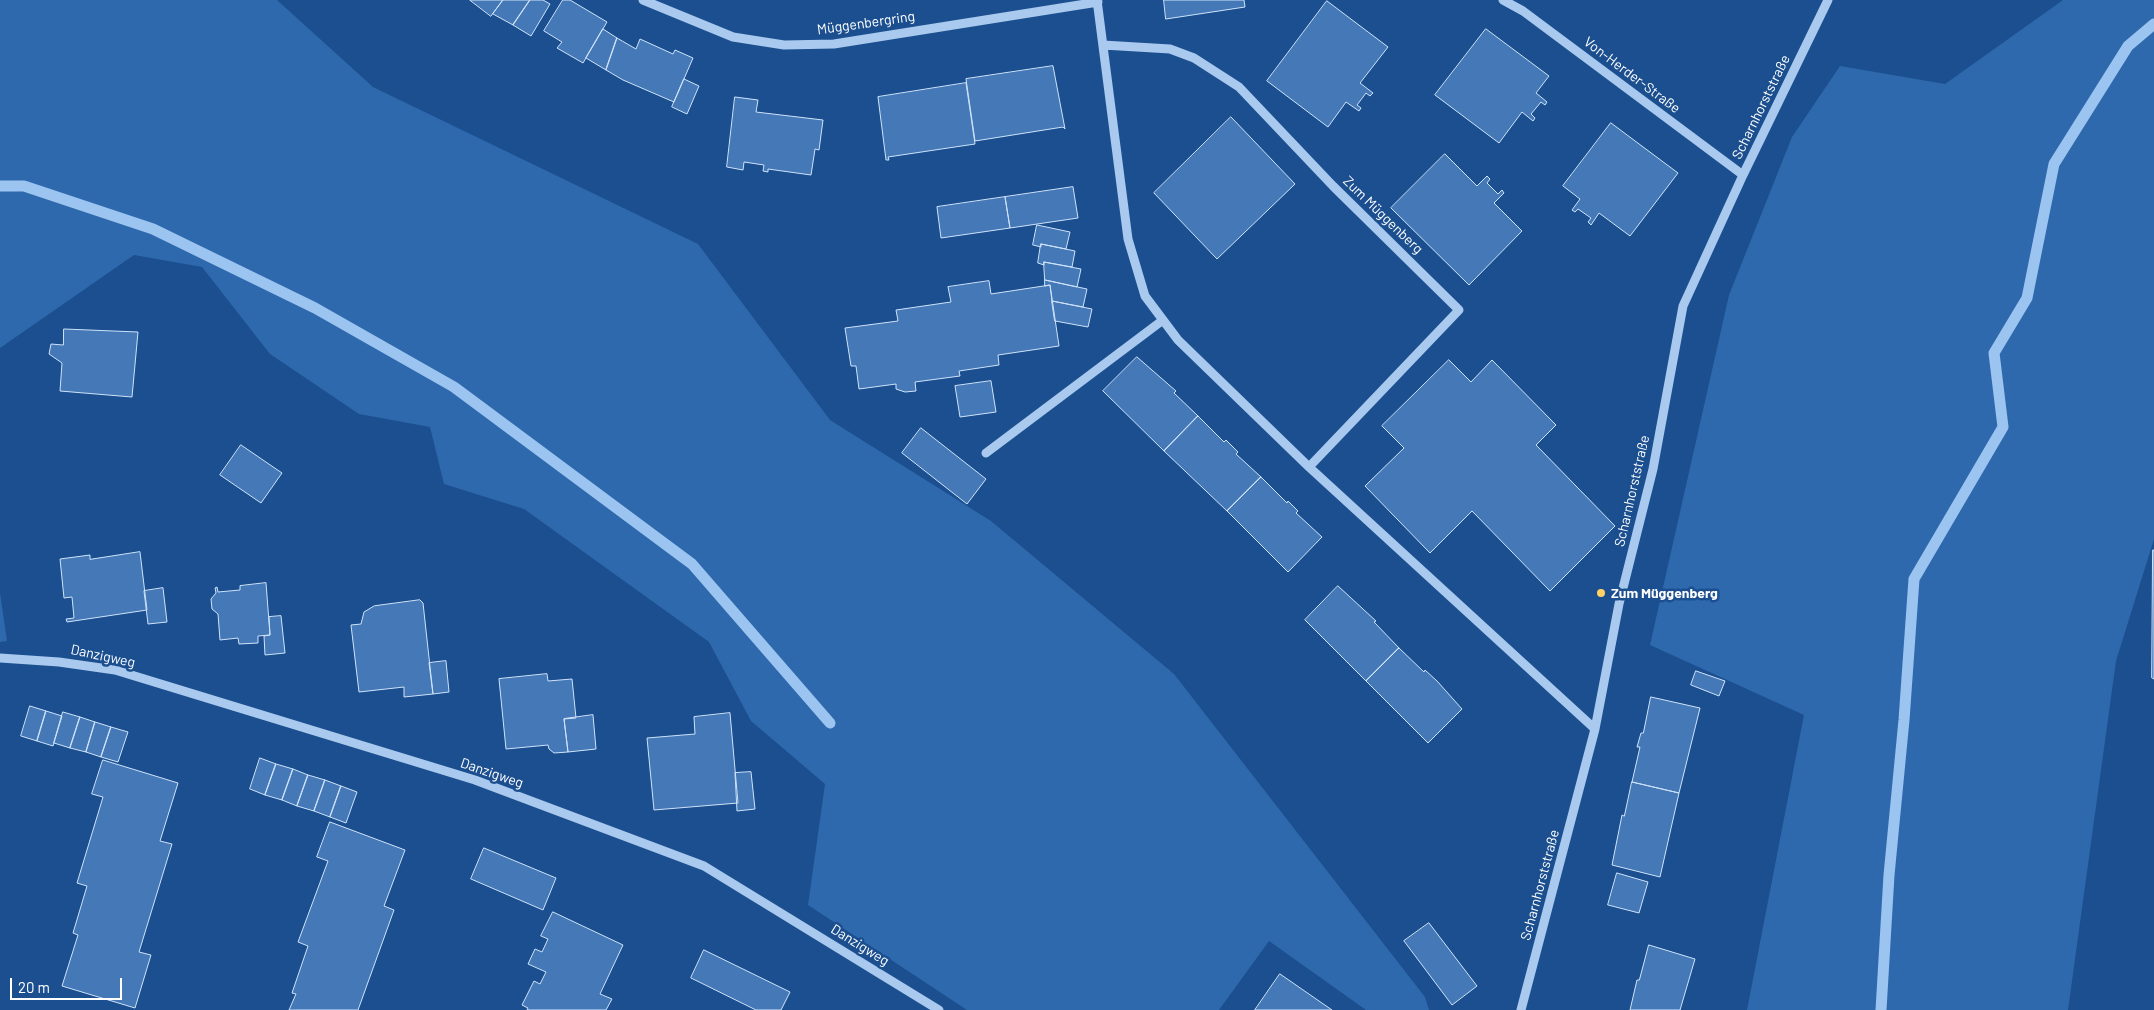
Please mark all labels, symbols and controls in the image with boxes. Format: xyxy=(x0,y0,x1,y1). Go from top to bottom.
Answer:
street label: Müggenbergring xyxy=(816,8,916,38)
street label: Von-Herder-Straße xyxy=(1581,33,1683,117)
street label: Scharnhorststraße xyxy=(1728,52,1794,162)
street label: Zum Müggenberg xyxy=(1340,173,1426,257)
street label: Scharnhorststraße xyxy=(1611,434,1653,548)
place label: Zum Müggenberg xyxy=(1611,585,1718,601)
marker: Zum Müggenberg xyxy=(1595,587,1607,599)
street label: Danzigweg xyxy=(69,641,137,671)
street label: Danzigweg xyxy=(458,754,526,792)
street label: Scharnhorststraße xyxy=(1517,828,1563,942)
street label: Danzigweg xyxy=(828,921,892,969)
scale bar xyxy=(12,968,125,1000)
text: 20 m xyxy=(18,978,50,996)

